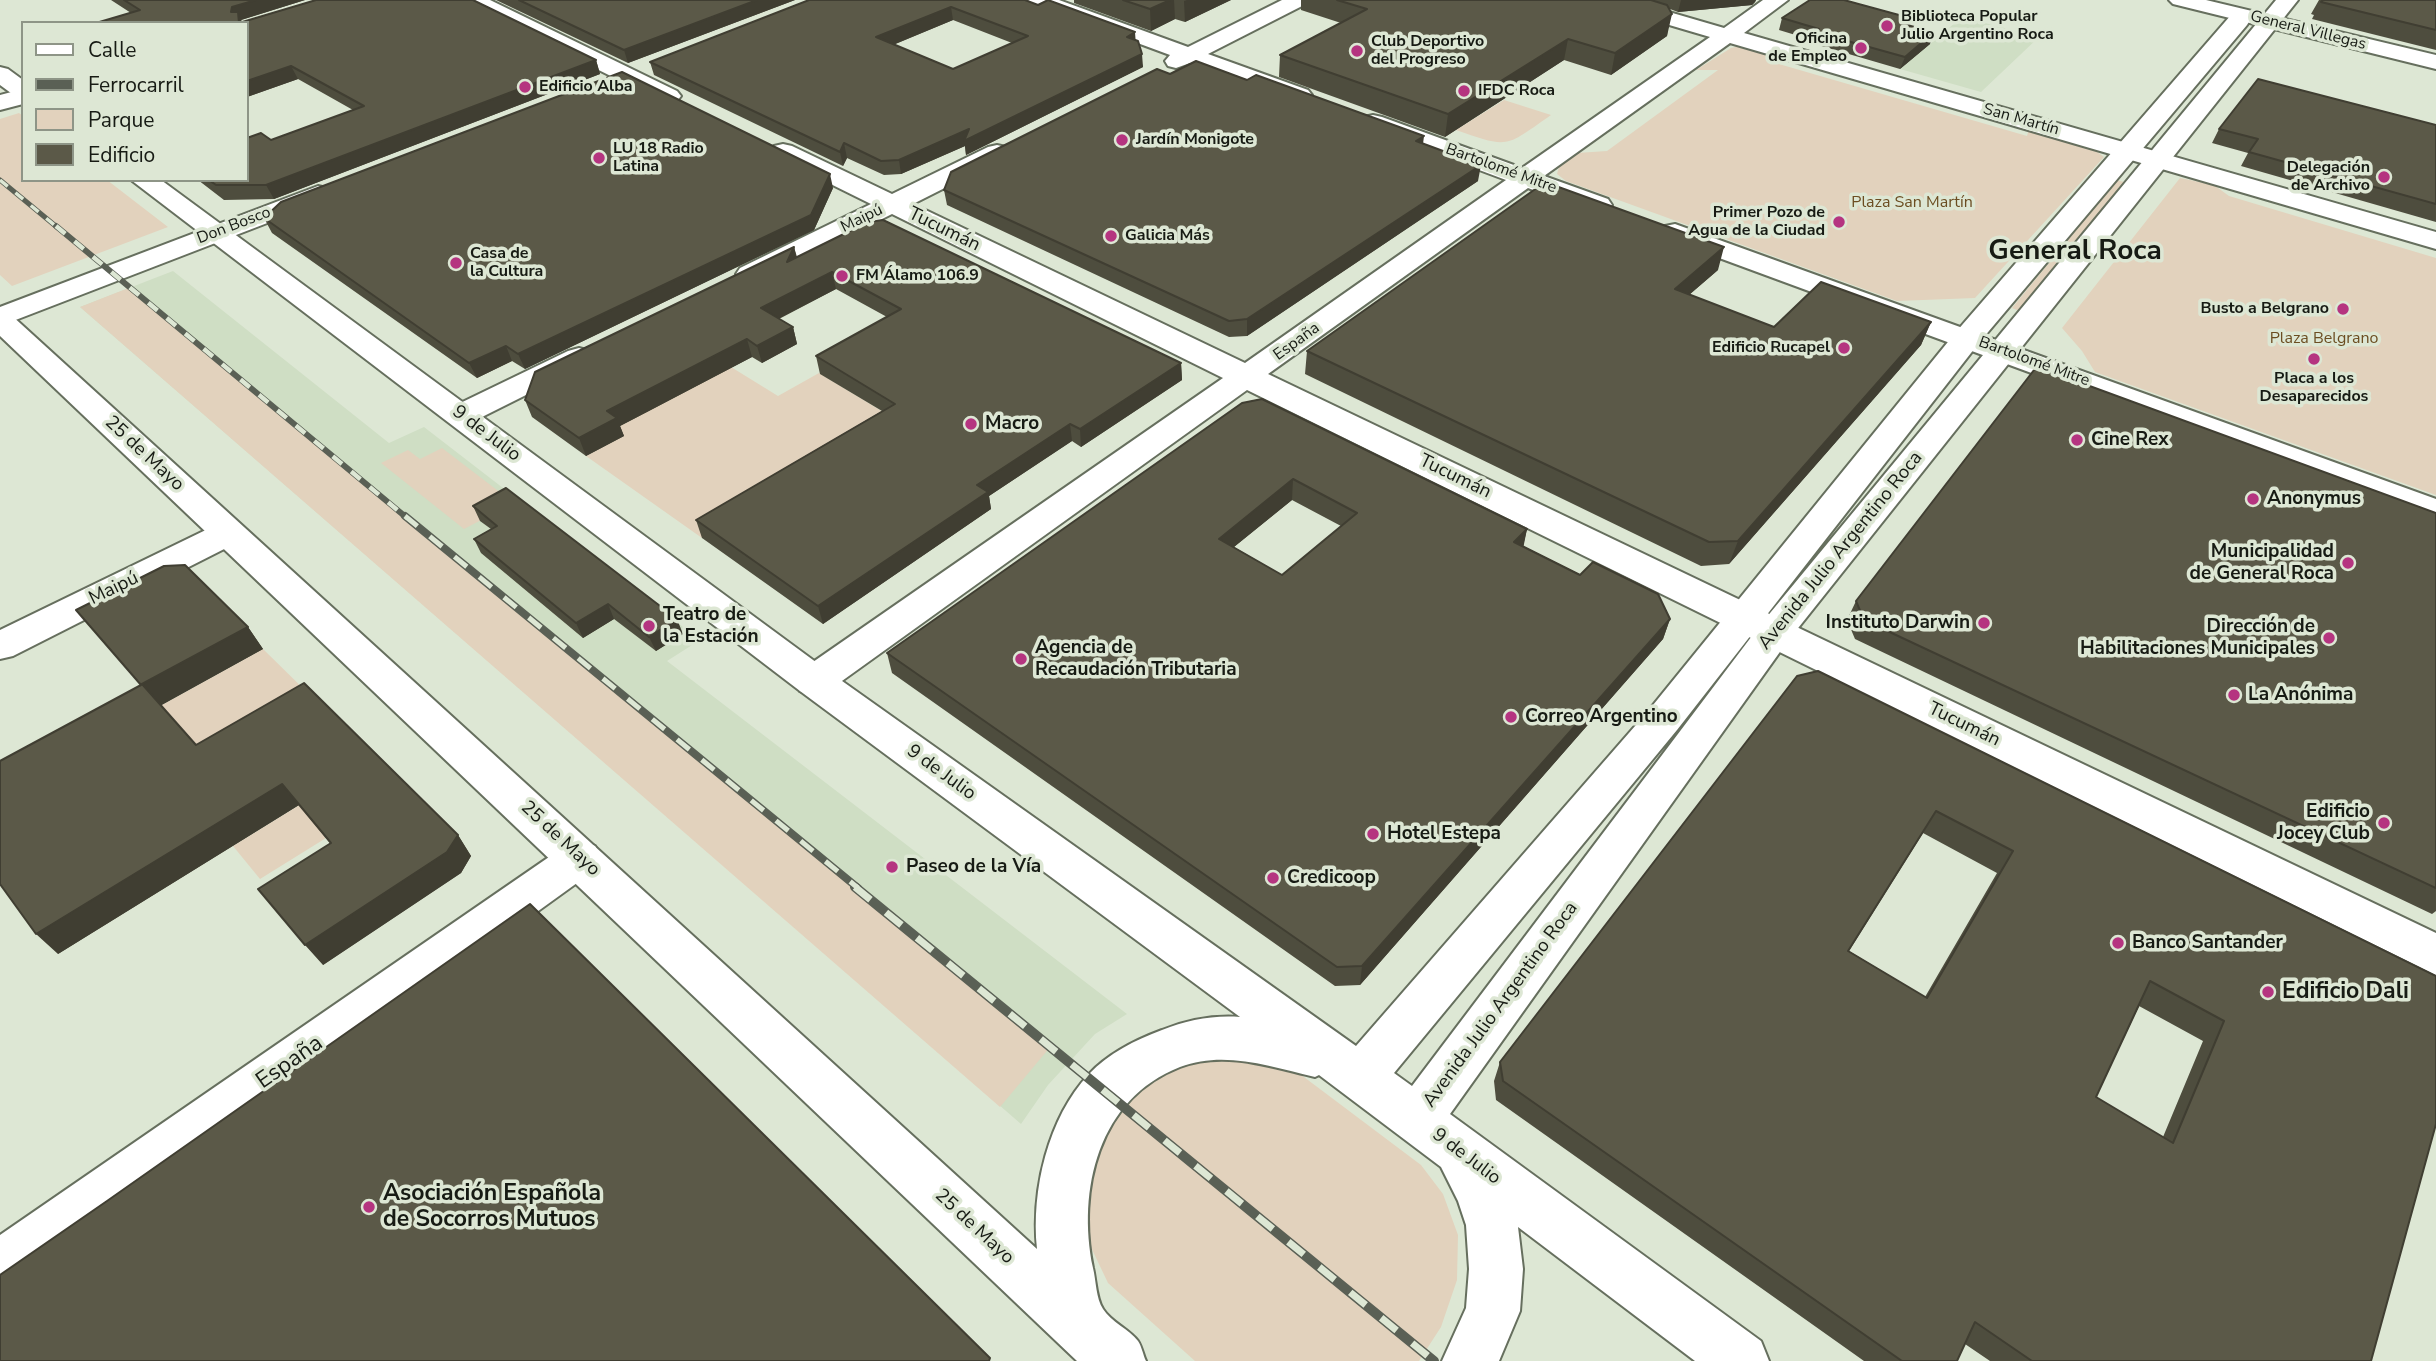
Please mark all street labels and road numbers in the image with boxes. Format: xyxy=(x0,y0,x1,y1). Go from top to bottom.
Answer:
street label: General Villegas xyxy=(2248,7,2368,55)
street label: San Martín xyxy=(1981,100,2061,140)
street label: Bartolomé Mitre xyxy=(1443,140,1559,198)
street label: Maipú xyxy=(838,201,886,237)
street label: Don Bosco xyxy=(194,203,274,249)
street label: Tucumán xyxy=(904,203,984,257)
street label: España xyxy=(1270,319,1324,365)
street label: Bartolomé Mitre xyxy=(1976,333,2092,391)
street label: 9 de Julio xyxy=(447,401,525,467)
street label: 25 de Mayo xyxy=(100,412,188,496)
street label: Avenida Julio Argentino Roca xyxy=(1754,447,1928,655)
street label: Tucumán xyxy=(1415,450,1495,504)
street label: Maipú xyxy=(85,567,143,611)
street label: Tucumán xyxy=(1924,698,2004,752)
street label: 9 de Julio xyxy=(902,740,980,806)
street label: 25 de Mayo xyxy=(516,797,604,881)
street label: Avenida Julio Argentino Roca xyxy=(1419,898,1583,1112)
street label: España xyxy=(251,1030,329,1096)
street label: 9 de Julio xyxy=(1427,1124,1505,1190)
street label: 25 de Mayo xyxy=(930,1185,1018,1269)

